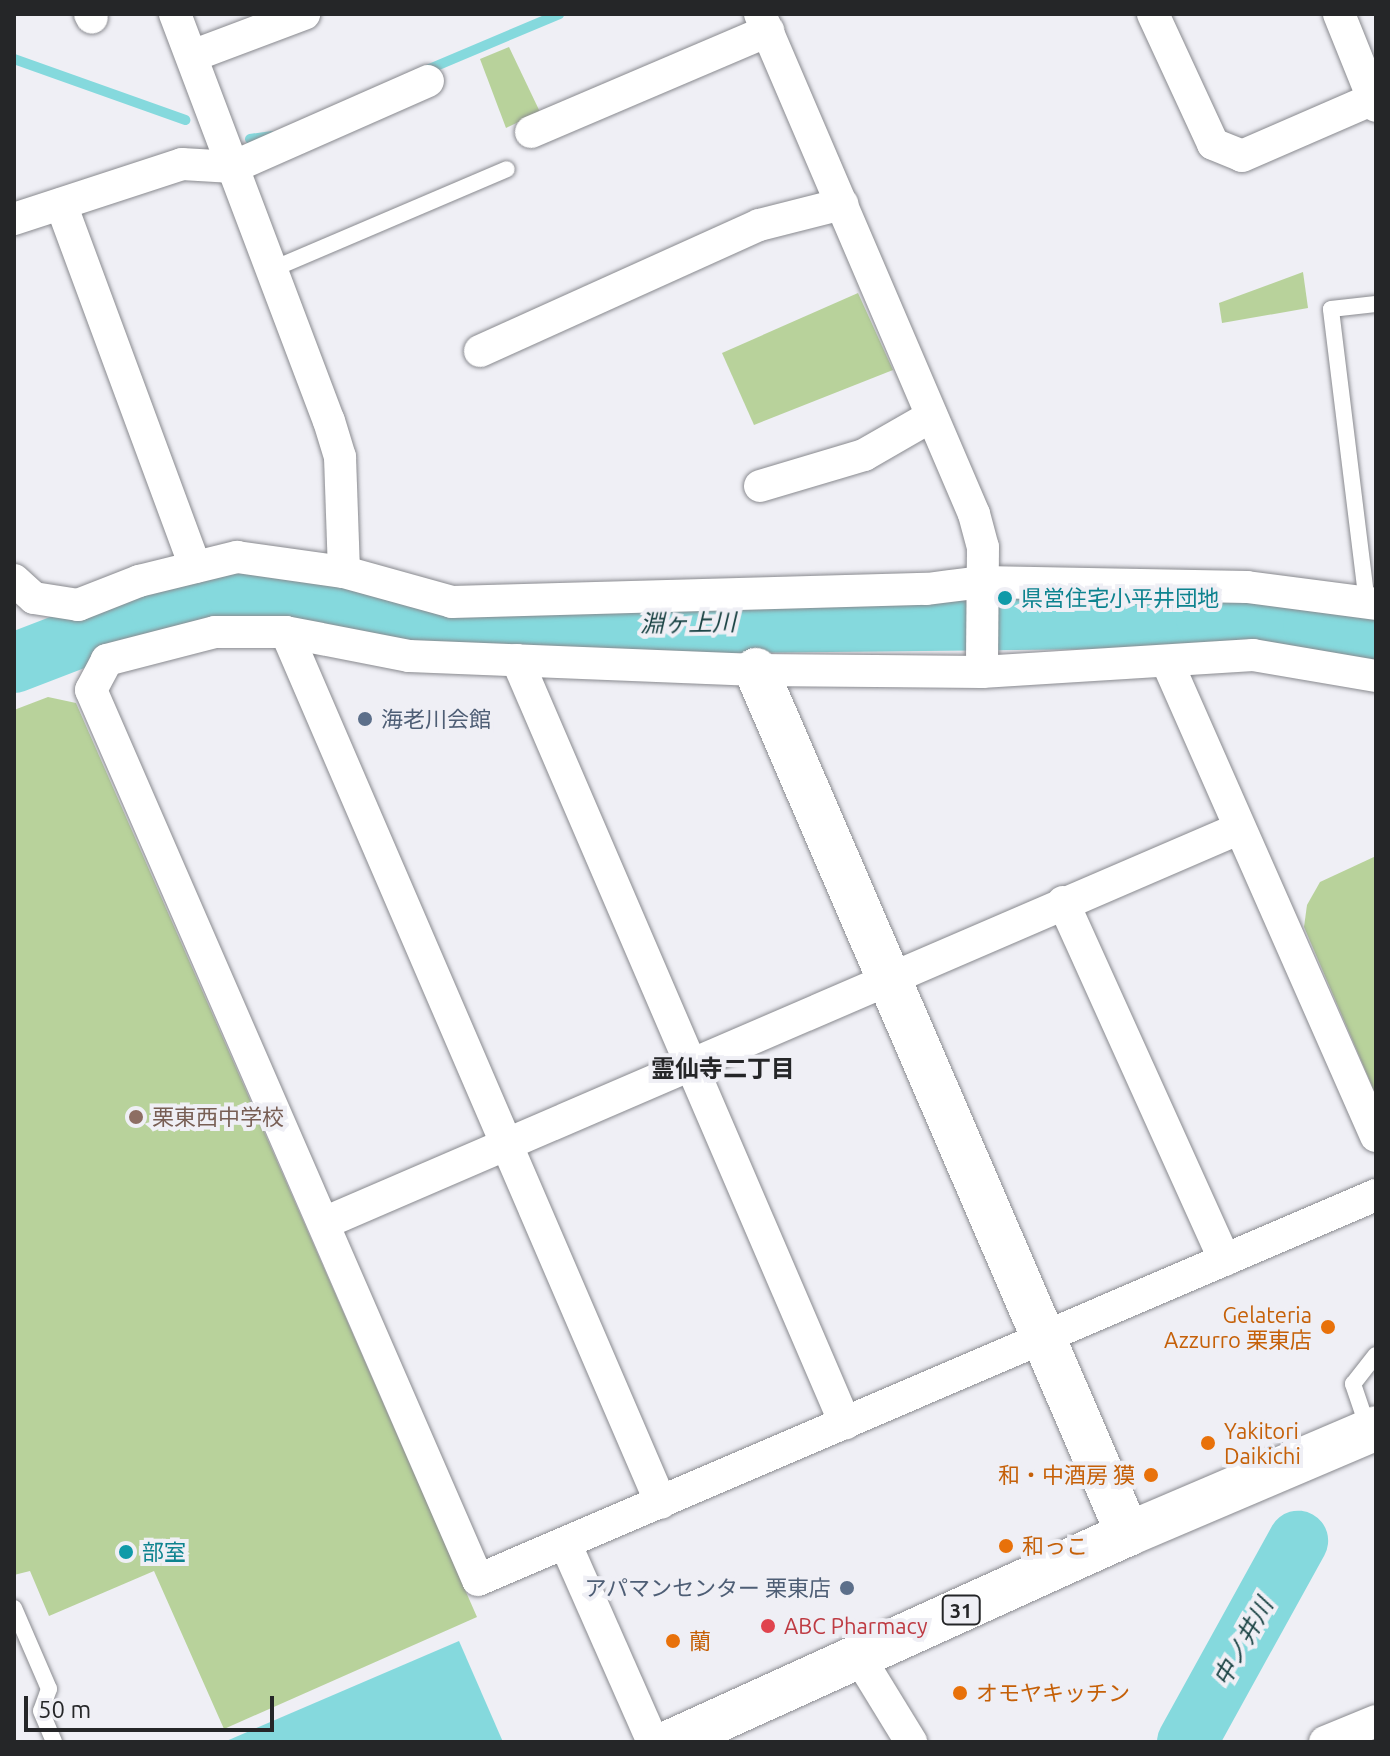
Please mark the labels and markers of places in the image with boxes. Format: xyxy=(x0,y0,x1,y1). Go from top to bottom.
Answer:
place label: 県営住宅小平井団地 xyxy=(1021,585,1219,611)
marker: 県営住宅小平井団地 xyxy=(996,589,1014,607)
place label: 海老川会館 xyxy=(381,706,491,732)
marker: 海老川会館 xyxy=(356,710,374,728)
place label: 栗東西中学校 xyxy=(152,1104,284,1130)
marker: 栗東西中学校 xyxy=(127,1108,145,1126)
place label: Gelateria Azzurro 栗東店 xyxy=(1164,1301,1312,1352)
marker: Gelateria Azzurro 栗東店 xyxy=(1319,1318,1337,1336)
place label: Yakitori Daikichi xyxy=(1224,1417,1301,1468)
marker: Yakitori Daikichi xyxy=(1199,1434,1217,1452)
place label: 和・中酒房 獏 xyxy=(998,1462,1135,1488)
marker: 和・中酒房 獏 xyxy=(1142,1466,1160,1484)
place label: 和っこ xyxy=(1022,1533,1088,1559)
marker: 和っこ xyxy=(997,1537,1015,1555)
place label: 部室 xyxy=(142,1539,186,1565)
marker: 部室 xyxy=(117,1543,135,1561)
place label: アパマンセンター 栗東店 xyxy=(584,1575,831,1601)
marker: アパマンセンター 栗東店 xyxy=(838,1579,856,1597)
place label: ABC Pharmacy xyxy=(784,1613,928,1639)
marker: ABC Pharmacy xyxy=(759,1617,777,1635)
place label: 蘭 xyxy=(689,1628,711,1654)
marker: 蘭 xyxy=(664,1632,682,1650)
place label: オモヤキッチン xyxy=(976,1680,1130,1706)
marker: オモヤキッチン xyxy=(951,1684,969,1702)

